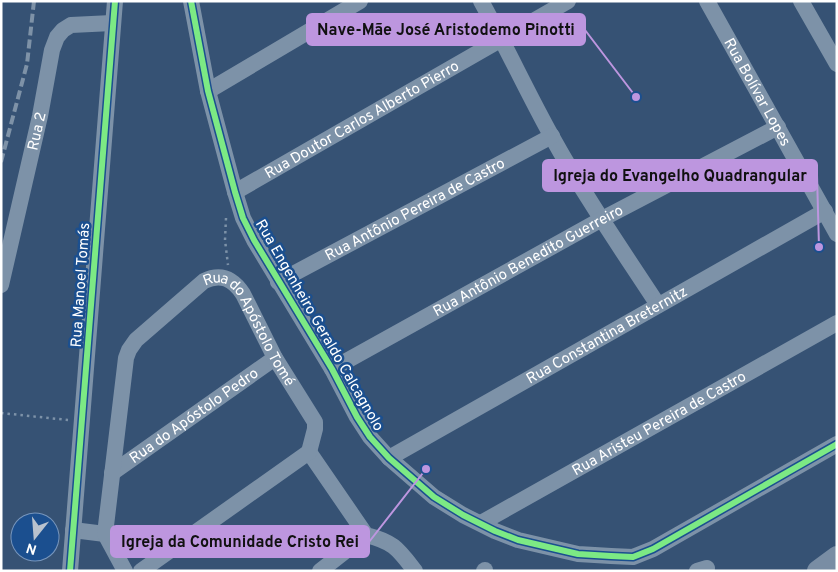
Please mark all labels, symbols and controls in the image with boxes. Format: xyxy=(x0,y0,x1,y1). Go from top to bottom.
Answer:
callout: Nave-Mãe José Aristodemo Pinotti xyxy=(307,14,585,45)
text: Nave-Mãe José Aristodemo Pinotti xyxy=(317,21,575,41)
street label: Rua Bolívar Lopes xyxy=(719,35,794,150)
street label: Rua Doutor Carlos Alberto Pierro xyxy=(262,57,463,184)
street label: Rua 2 xyxy=(24,110,52,152)
street label: Rua Antônio Pereira de Castro xyxy=(322,155,509,266)
callout: Igreja do Evangelho Quadrangular xyxy=(543,160,817,191)
text: Igreja do Evangelho Quadrangular xyxy=(553,167,807,187)
street label: Rua Antônio Benedito Guerreiro xyxy=(430,202,627,322)
street label: Rua Engenheiro Geraldo Calcagnolo xyxy=(250,216,387,435)
street label: Rua Manoel Tomás xyxy=(68,222,95,348)
street label: Rua do Apóstolo Tomé xyxy=(201,269,298,390)
street label: Rua Constantina Breternitz xyxy=(523,283,691,389)
street label: Rua do Apóstolo Pedro xyxy=(126,365,263,469)
street label: Rua Aristeu Pereira de Castro xyxy=(569,368,750,481)
north arrow xyxy=(10,512,60,562)
callout: Igreja da Comunidade Cristo Rei xyxy=(111,526,369,557)
text: Igreja da Comunidade Cristo Rei xyxy=(121,533,359,553)
text: N xyxy=(24,538,39,558)

